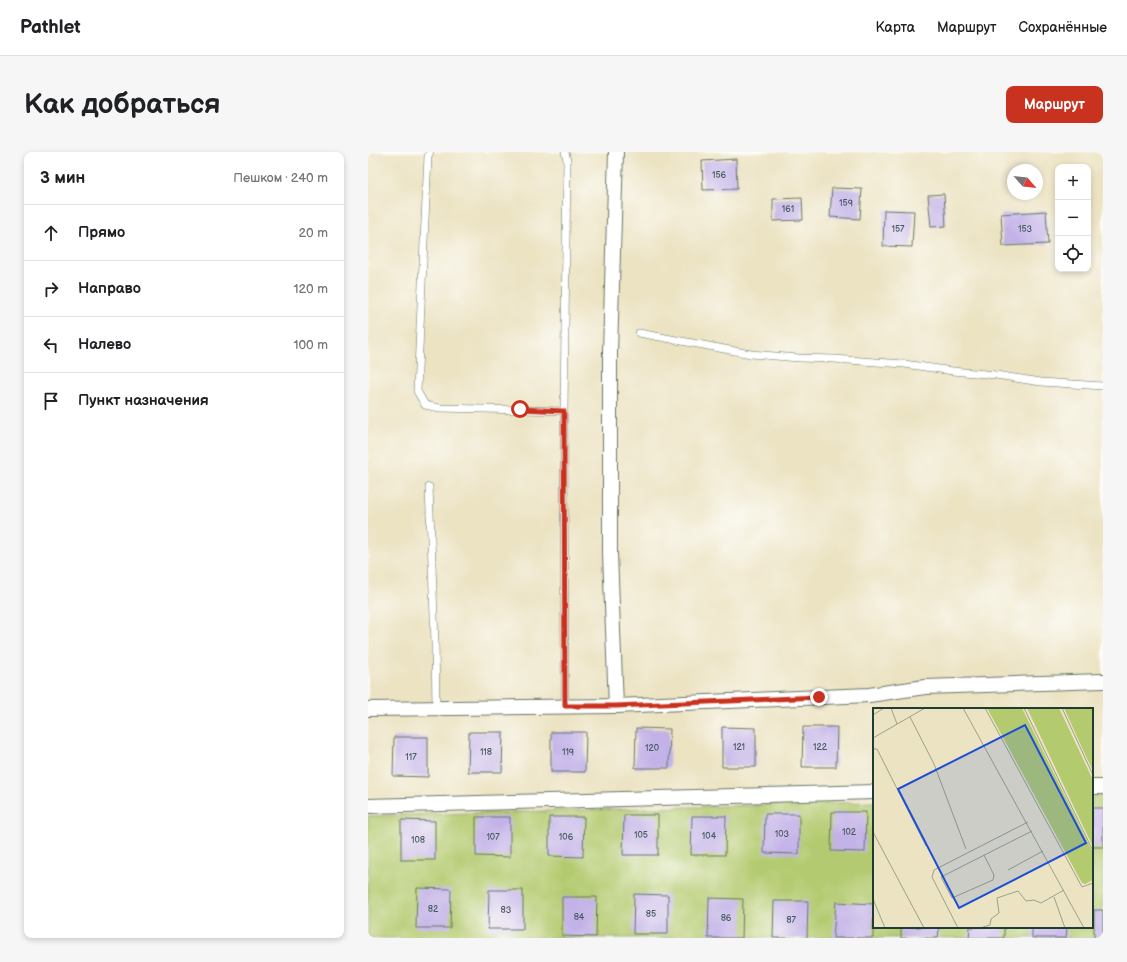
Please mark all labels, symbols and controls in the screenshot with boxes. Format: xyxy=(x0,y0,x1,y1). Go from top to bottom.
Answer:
text: Pathlet xyxy=(20,16,81,39)
text: Карта xyxy=(876,19,915,36)
text: Маршрут xyxy=(937,19,997,36)
text: Сохранённые xyxy=(1019,19,1107,36)
button: Маршрут xyxy=(1006,86,1103,123)
text: Как добраться xyxy=(24,88,221,121)
north arrow xyxy=(1007,164,1043,200)
map controls xyxy=(1055,164,1091,272)
button: + xyxy=(1055,164,1091,200)
text: 3 мин xyxy=(40,168,85,188)
text: Пешком · 240 m xyxy=(233,170,328,186)
house number: 156 xyxy=(712,170,727,181)
house number: 159 xyxy=(839,198,853,209)
button: − xyxy=(1055,200,1091,236)
house number: 161 xyxy=(782,204,794,215)
icon: ahead xyxy=(40,222,62,244)
text: Прямо xyxy=(78,223,125,242)
house number: 157 xyxy=(891,224,905,235)
house number: 153 xyxy=(1018,224,1033,235)
text: 20 m xyxy=(298,225,328,241)
button: locate xyxy=(1055,236,1091,272)
icon: right xyxy=(40,278,62,300)
text: Направо xyxy=(78,279,141,298)
text: 120 m xyxy=(293,281,328,297)
icon: left xyxy=(40,334,62,356)
text: Налево xyxy=(78,335,131,354)
text: 100 m xyxy=(293,337,328,353)
icon: arrive xyxy=(40,390,62,412)
text: Пункт назначения xyxy=(78,391,209,410)
route start xyxy=(511,400,529,418)
route end xyxy=(810,688,828,706)
inset map xyxy=(873,708,1093,928)
house number: 121 xyxy=(733,742,745,753)
house number: 122 xyxy=(813,742,828,753)
house number: 120 xyxy=(645,743,659,754)
house number: 118 xyxy=(480,747,492,758)
house number: 119 xyxy=(562,747,574,758)
house number: 117 xyxy=(405,752,417,763)
house number: 102 xyxy=(842,827,857,838)
house number: 103 xyxy=(775,829,790,840)
house number: 105 xyxy=(634,830,648,841)
house number: 104 xyxy=(702,831,717,842)
house number: 107 xyxy=(486,832,500,843)
house number: 106 xyxy=(559,832,574,843)
house number: 108 xyxy=(411,835,425,846)
house number: 82 xyxy=(428,904,439,915)
house number: 83 xyxy=(501,905,512,916)
house number: 85 xyxy=(646,909,656,920)
house number: 84 xyxy=(574,912,585,923)
house number: 86 xyxy=(721,913,732,924)
house number: 87 xyxy=(786,915,796,926)

